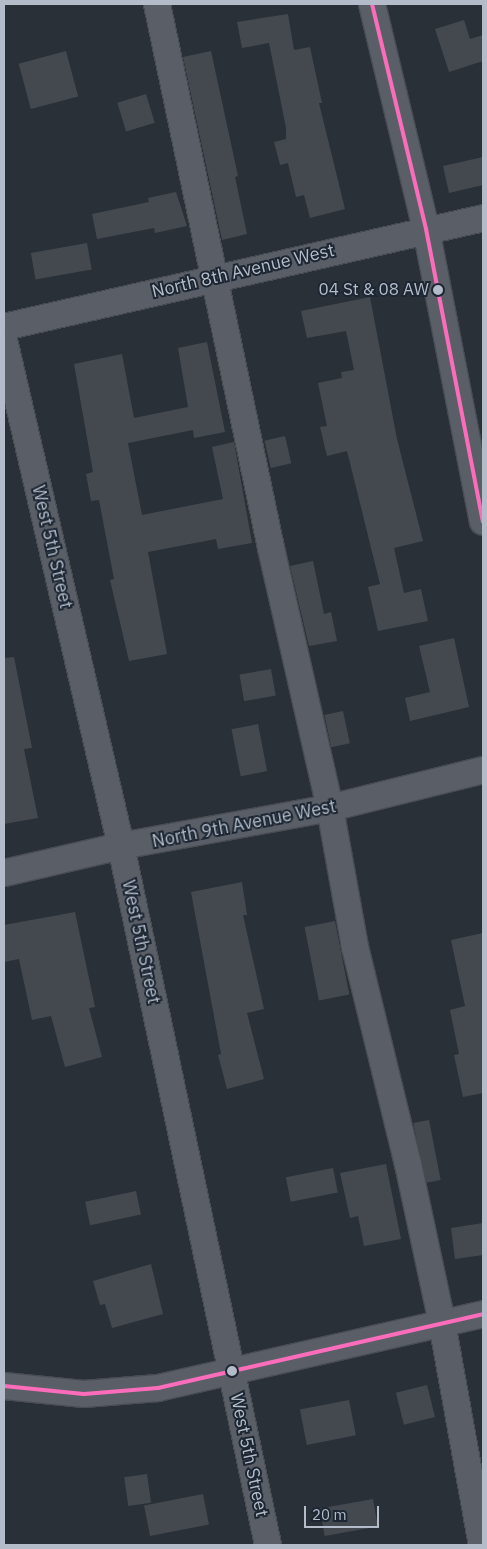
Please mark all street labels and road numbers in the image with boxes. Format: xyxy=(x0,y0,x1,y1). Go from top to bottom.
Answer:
street label: North 8th Avenue West xyxy=(150,239,336,303)
street label: West 5th Street xyxy=(27,483,77,611)
street label: North 9th Avenue West xyxy=(150,796,338,852)
street label: West 5th Street xyxy=(117,878,165,1006)
street label: West 5th Street xyxy=(225,1391,273,1519)

